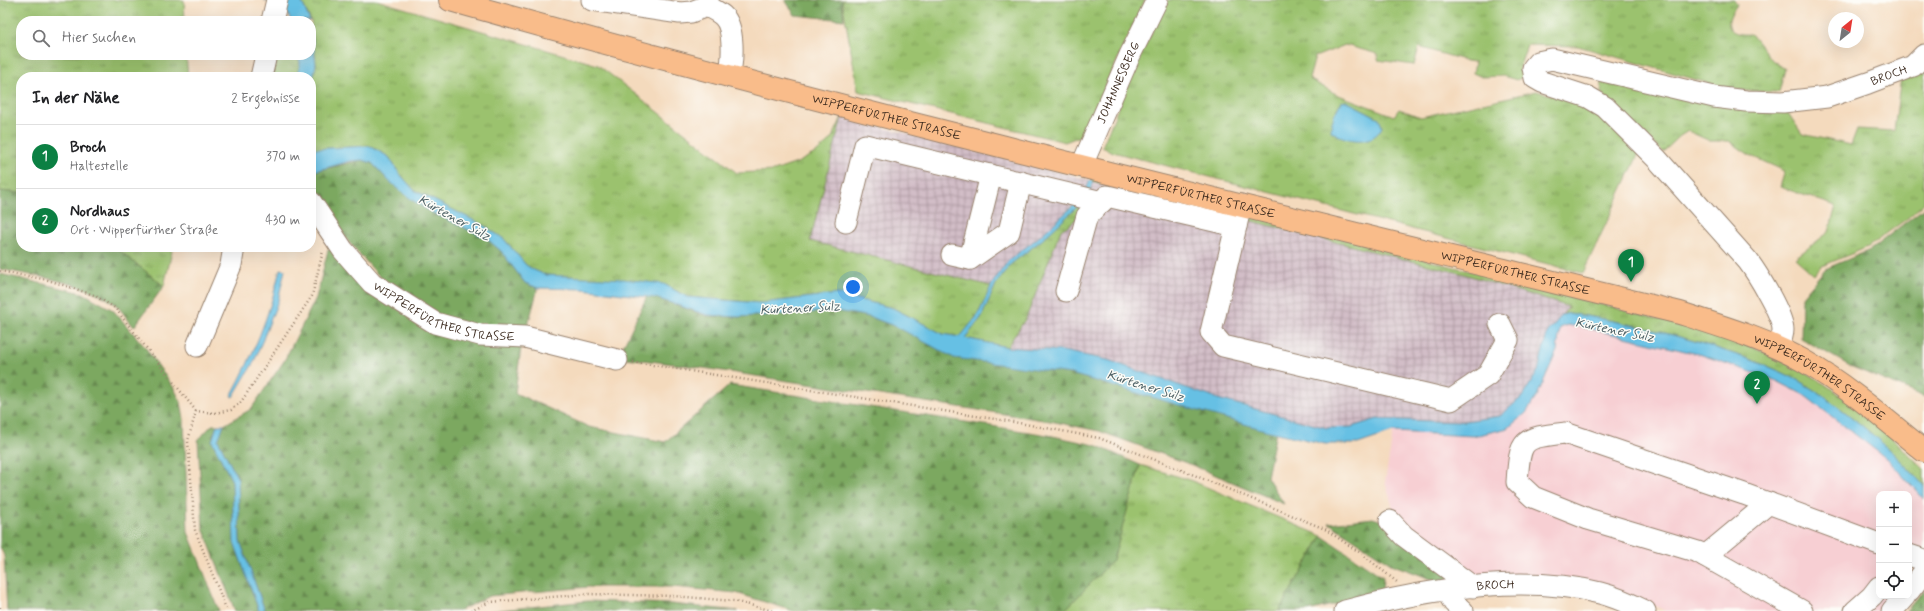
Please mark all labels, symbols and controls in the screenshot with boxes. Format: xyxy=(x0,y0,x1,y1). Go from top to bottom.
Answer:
north arrow xyxy=(1828,12,1864,48)
search box xyxy=(16,16,316,60)
icon: search xyxy=(30,27,52,49)
text: Hier suchen xyxy=(62,28,136,48)
street label: JOHANNESBERG xyxy=(1094,39,1144,126)
street label: BROCH xyxy=(1869,62,1910,90)
text: In der Nähe xyxy=(32,87,120,109)
text: 2 Ergebnisse xyxy=(231,90,300,107)
street label: WIPPERFÜRTHER STRASSE xyxy=(810,91,963,145)
text: Broch xyxy=(70,138,106,158)
text: 1 xyxy=(42,148,48,165)
text: 370 m xyxy=(266,148,300,165)
text: Haltestelle xyxy=(70,158,128,175)
street label: WIPPERFÜRTHER STRASSE xyxy=(1124,171,1277,223)
water label: Kürtener Sülz xyxy=(415,191,493,245)
text: Nordhaus xyxy=(70,202,130,222)
text: 2 xyxy=(42,212,48,229)
text: 430 m xyxy=(265,212,300,229)
text: Ort · Wipperfürther Straße xyxy=(70,222,218,239)
street label: WIPPERFÜRTHER STRASSE xyxy=(1439,248,1592,300)
pin: 1 xyxy=(1618,249,1644,282)
your location xyxy=(843,277,863,297)
street label: WIPPERFÜRTHER STRASSE xyxy=(370,279,515,346)
water label: Kürtener Sülz xyxy=(760,298,840,319)
water label: Kürtener Sülz xyxy=(1574,315,1656,346)
street label: WIPPERFÜRTHER STRASSE xyxy=(1751,331,1889,425)
water label: Kürtener Sülz xyxy=(1105,367,1186,406)
pin: 2 xyxy=(1744,371,1770,404)
map controls xyxy=(1876,491,1912,599)
button: + xyxy=(1876,491,1912,527)
button: − xyxy=(1876,527,1912,563)
button: locate xyxy=(1876,563,1912,599)
street label: BROCH xyxy=(1476,577,1515,595)

